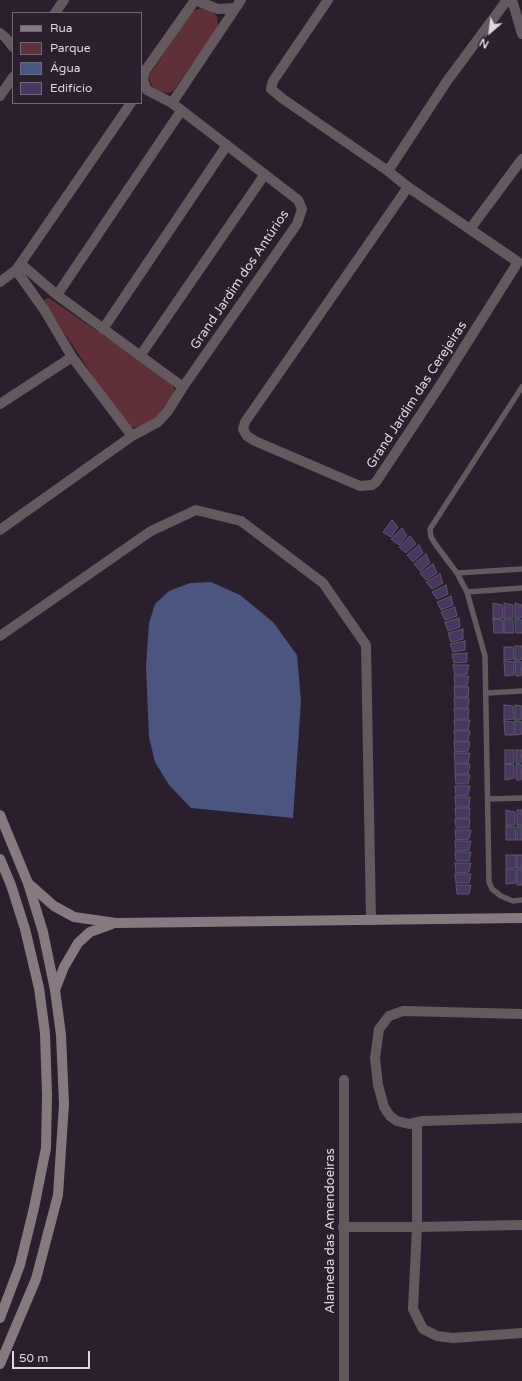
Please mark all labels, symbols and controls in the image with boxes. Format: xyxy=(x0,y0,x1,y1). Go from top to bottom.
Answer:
legend xyxy=(12,12,142,104)
north arrow xyxy=(470,12,510,52)
text: Rua xyxy=(50,21,73,35)
text: N xyxy=(477,35,491,51)
text: Parque xyxy=(50,41,91,55)
text: Água xyxy=(50,61,80,75)
text: Edifício xyxy=(50,81,92,95)
street label: Grand Jardim dos Antúrios xyxy=(187,207,293,353)
street label: Grand Jardim das Cerejeiras xyxy=(364,318,470,472)
street label: Alameda das Amendoeiras xyxy=(323,1148,339,1314)
scale bar xyxy=(14,1343,92,1369)
text: 50 m xyxy=(19,1351,48,1365)

